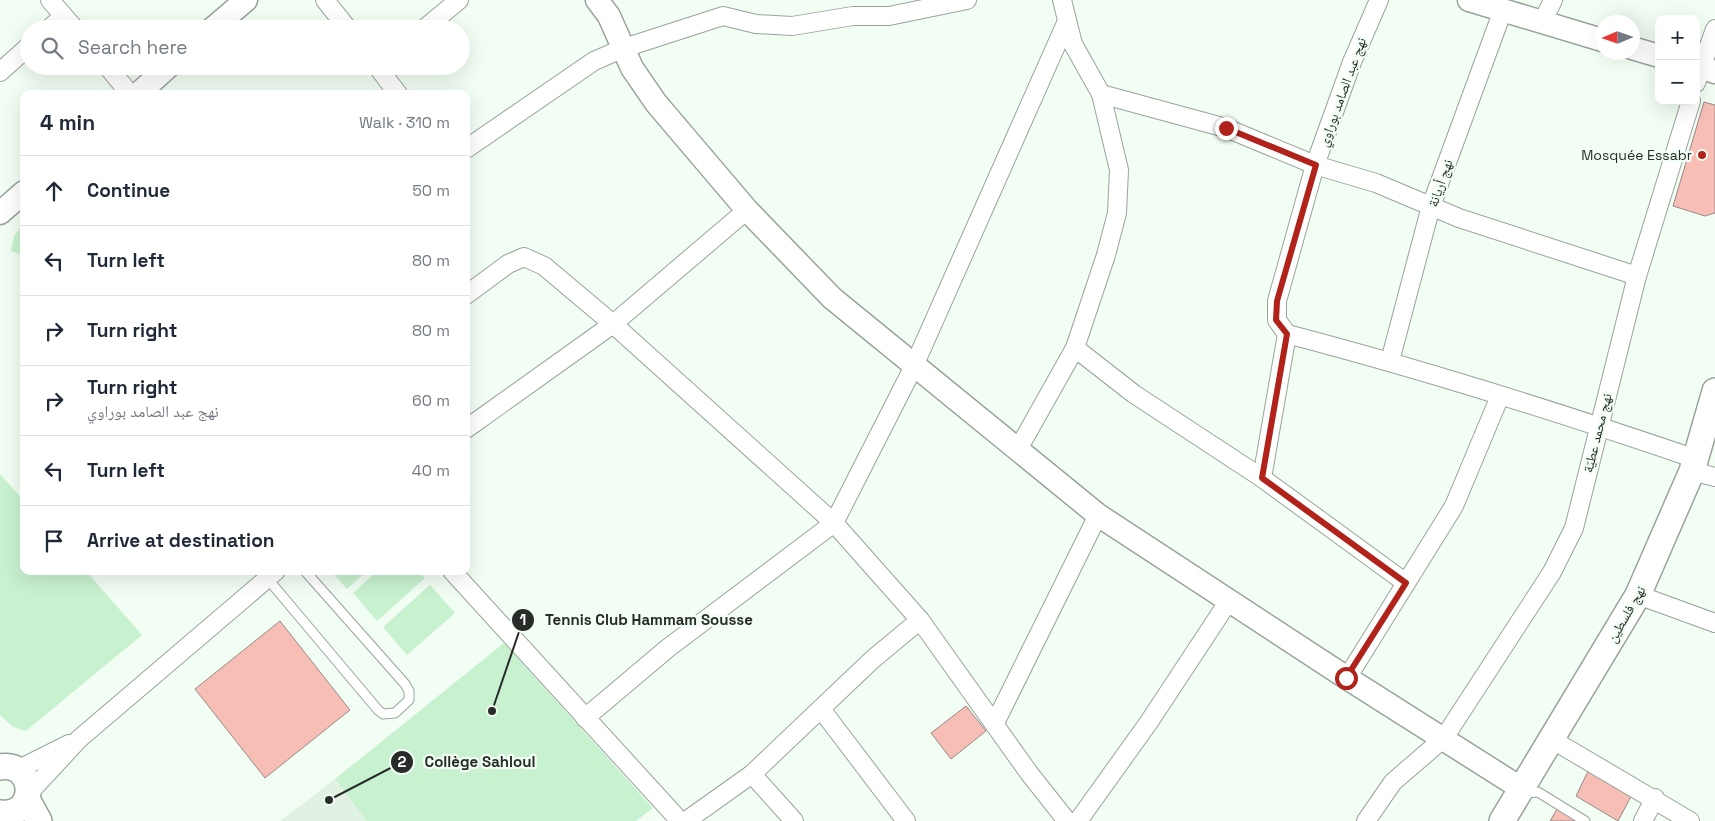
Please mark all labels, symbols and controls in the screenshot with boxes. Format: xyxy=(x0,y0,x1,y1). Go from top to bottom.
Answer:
north arrow xyxy=(1595,15,1640,60)
map controls xyxy=(1655,15,1700,105)
button: + xyxy=(1655,15,1700,60)
search box xyxy=(20,20,470,75)
icon: search xyxy=(38,34,66,62)
text: Search here xyxy=(78,35,188,60)
street label: نهج عبد الصامد بوراوي xyxy=(1314,35,1373,150)
button: − xyxy=(1655,60,1700,105)
text: 4 min xyxy=(40,109,95,136)
text: Walk · 310 m xyxy=(359,112,450,133)
route end xyxy=(1215,117,1238,140)
place label: Mosquée Essabr xyxy=(1581,146,1692,164)
marker: Mosquée Essabr xyxy=(1696,149,1708,161)
street label: نهج أريانة xyxy=(1423,157,1458,210)
icon: ahead xyxy=(40,177,68,205)
text: Continue xyxy=(87,178,170,203)
text: 50 m xyxy=(412,180,450,201)
icon: left xyxy=(40,247,68,275)
text: Turn left xyxy=(87,248,165,273)
text: 80 m xyxy=(412,250,450,271)
icon: right xyxy=(40,317,68,345)
text: Turn right xyxy=(87,318,177,343)
text: 80 m xyxy=(412,320,450,341)
text: Turn right xyxy=(87,375,177,400)
icon: right xyxy=(40,387,68,415)
text: 60 m xyxy=(412,390,450,411)
street label: نهج محمد عطيّة xyxy=(1578,391,1617,475)
text: نهج عبد الصامد بوراوي xyxy=(87,401,219,422)
icon: left xyxy=(40,457,68,485)
text: Turn left xyxy=(87,458,165,483)
text: 40 m xyxy=(412,460,450,481)
icon: arrive xyxy=(40,527,68,555)
text: Arrive at destination xyxy=(87,528,275,553)
street label: نهج فلسطين xyxy=(1603,582,1650,646)
callout: Tennis Club Hammam Sousse xyxy=(511,605,763,635)
text: 1 xyxy=(520,610,526,629)
text: Tennis Club Hammam Sousse xyxy=(545,610,753,629)
route start xyxy=(1335,667,1358,690)
callout: Collège Sahloul xyxy=(389,747,545,777)
text: 2 xyxy=(398,752,407,771)
text: Collège Sahloul xyxy=(425,752,535,771)

